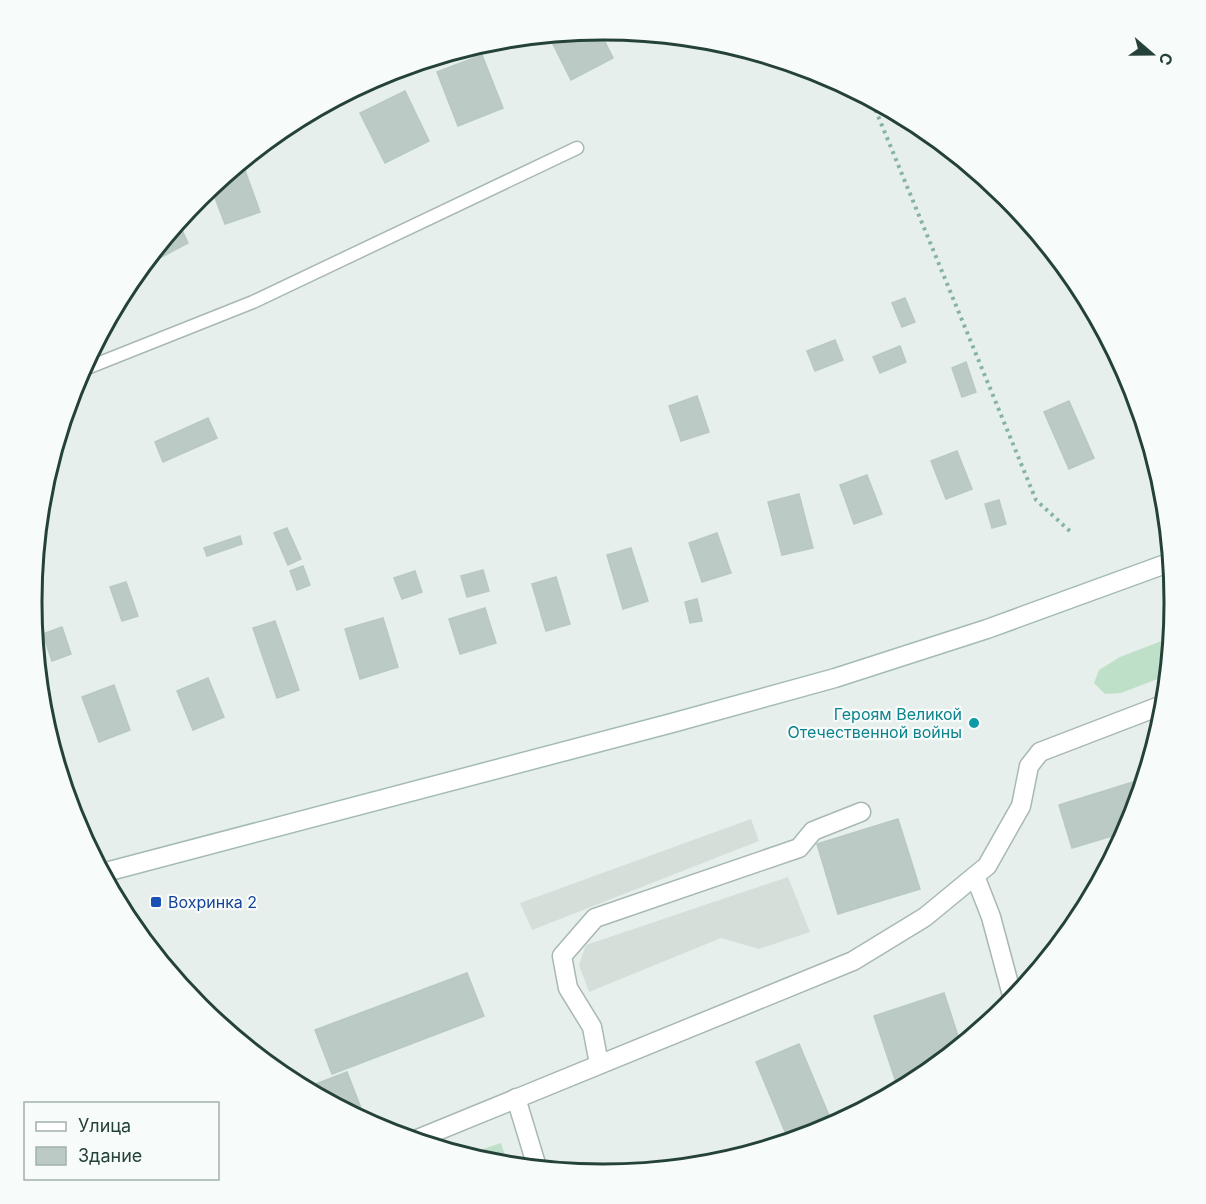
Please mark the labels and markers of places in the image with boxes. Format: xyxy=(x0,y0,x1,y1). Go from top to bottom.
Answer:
place label: Героям Великой Отечественной войны xyxy=(788,704,962,742)
marker: Героям Великой Отечественной войны xyxy=(967,716,981,730)
place label: Вохринка 2 xyxy=(168,892,257,912)
marker: Вохринка 2 xyxy=(149,895,163,909)

